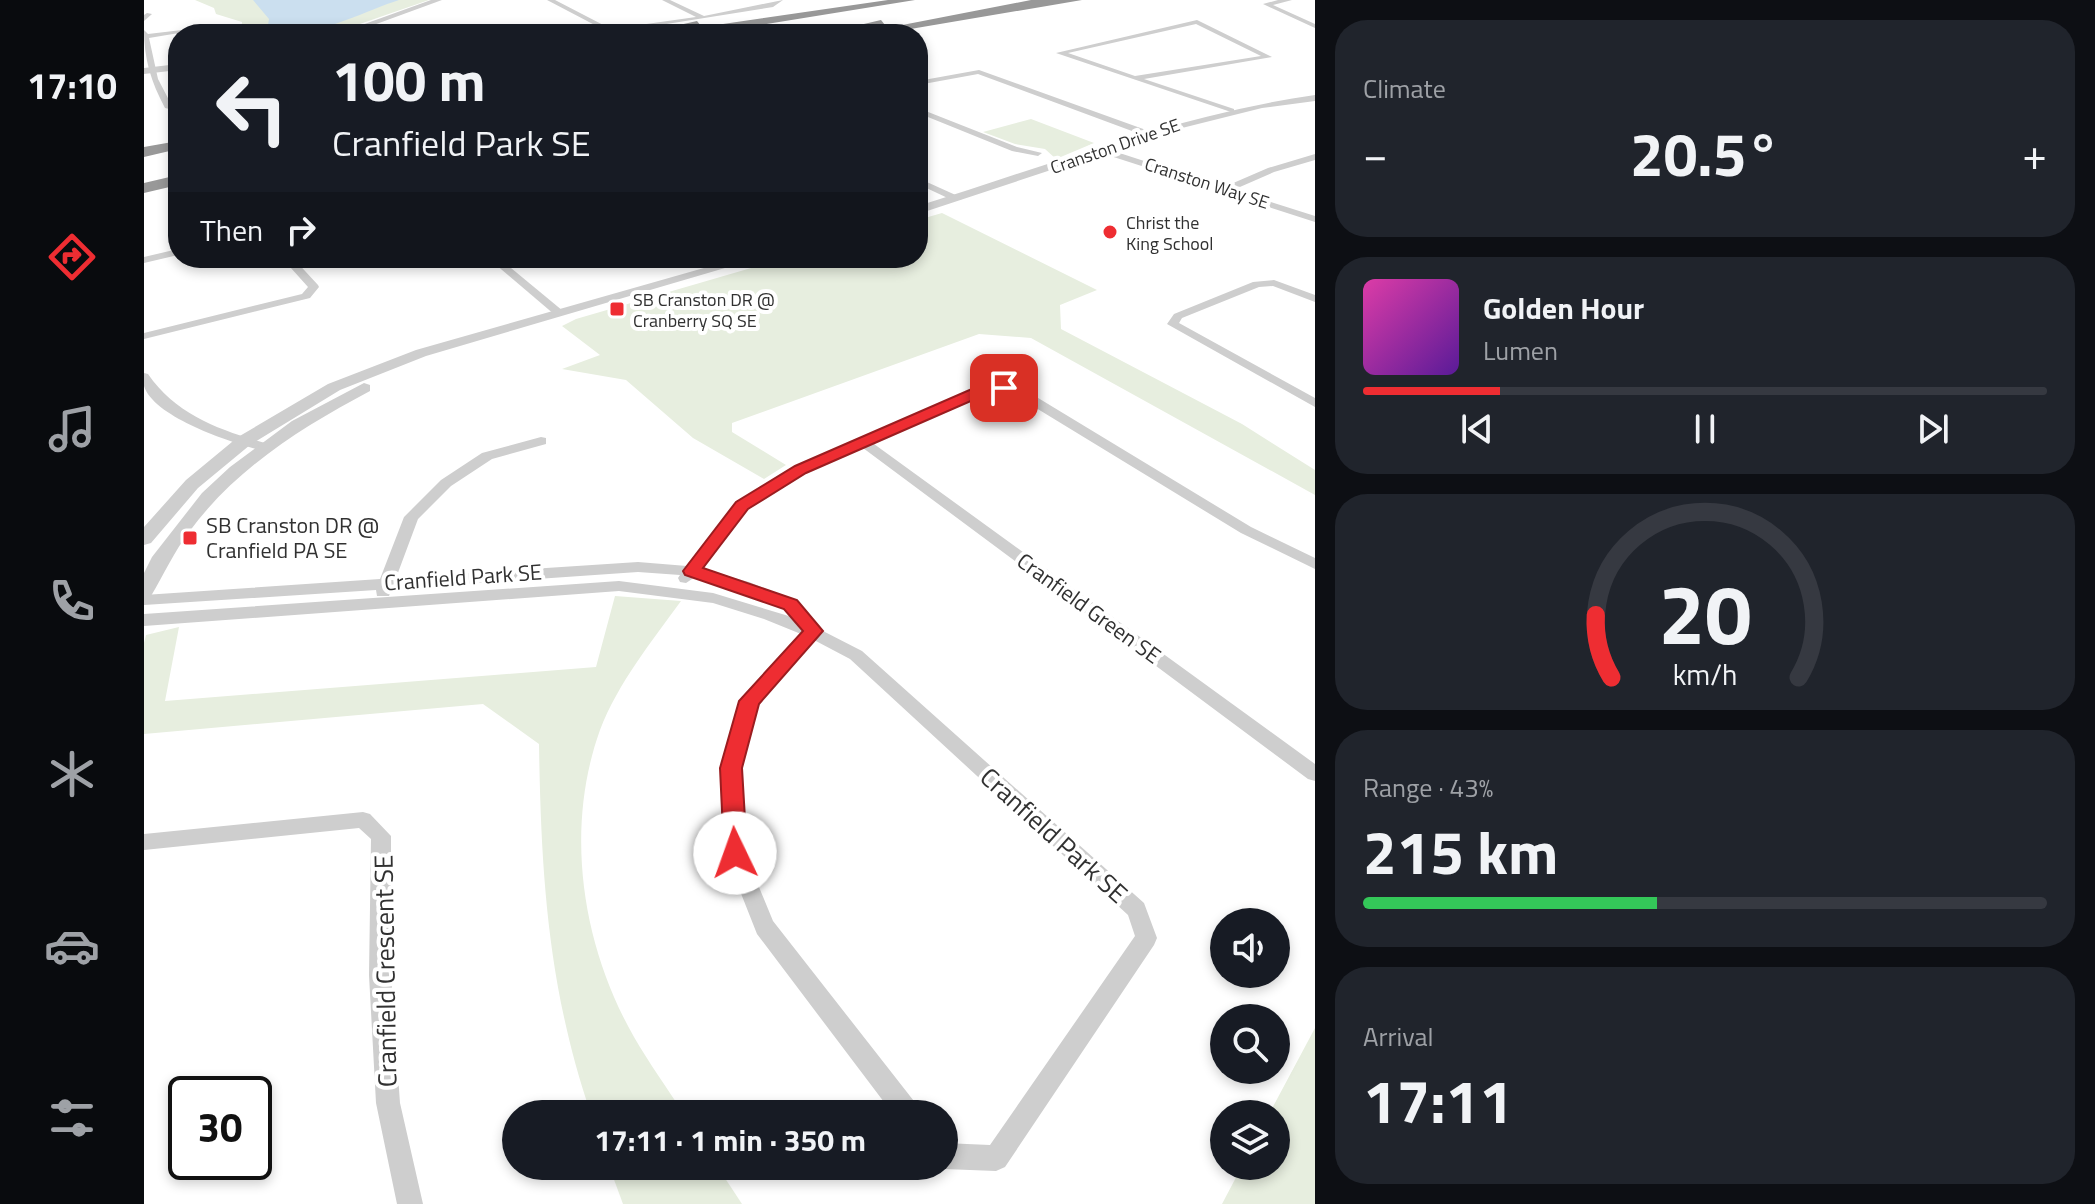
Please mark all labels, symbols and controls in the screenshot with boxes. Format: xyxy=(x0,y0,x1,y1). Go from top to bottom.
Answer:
text: 100 m xyxy=(332,38,485,123)
icon: left xyxy=(200,56,304,160)
text: 17:10 xyxy=(27,58,117,113)
text: Climate xyxy=(1363,69,1446,108)
text: 20.5° xyxy=(1630,108,1780,199)
street label: Cranston Drive SE xyxy=(1047,111,1183,181)
text: Cranfield Park SE xyxy=(332,115,591,170)
text: − xyxy=(1363,120,1388,187)
text: + xyxy=(2022,120,2047,187)
street label: Cranston Way SE xyxy=(1141,150,1273,216)
text: Then xyxy=(200,207,263,253)
icon: right xyxy=(279,208,323,252)
place label: Christ the King School xyxy=(1126,209,1214,257)
marker: Christ the King School xyxy=(1101,223,1119,241)
icon: directions xyxy=(44,229,100,285)
text: Golden Hour xyxy=(1483,285,1644,331)
place label: SB Cranston DR @ Cranberry SQ SE xyxy=(633,286,775,334)
marker: SB Cranston DR @ Cranberry SQ SE xyxy=(608,300,626,318)
text: Lumen xyxy=(1483,331,1558,370)
pin xyxy=(970,354,1038,422)
icon: arrive xyxy=(982,366,1026,410)
icon: music xyxy=(44,401,100,457)
icon: previous xyxy=(1455,407,1499,451)
icon: pause xyxy=(1683,407,1727,451)
icon: next xyxy=(1911,407,1955,451)
place label: SB Cranston DR @ Cranfield PA SE xyxy=(206,508,379,567)
marker: SB Cranston DR @ Cranfield PA SE xyxy=(181,529,199,547)
street label: Cranfield Green SE xyxy=(1010,544,1168,672)
text: 20 xyxy=(1658,550,1752,676)
street label: Cranfield Park SE xyxy=(383,555,543,599)
icon: phone xyxy=(44,573,100,629)
text: km/h xyxy=(1673,653,1737,696)
icon: climate xyxy=(44,746,100,802)
street label: Cranfield Park SE xyxy=(972,758,1136,912)
text: Range · 43% xyxy=(1363,768,1493,807)
text: 215 km xyxy=(1363,806,1558,897)
position arrow xyxy=(693,811,777,895)
street label: Cranfield Crescent SE xyxy=(363,854,407,1088)
map controls xyxy=(1210,908,1290,1180)
button: sound xyxy=(1210,908,1290,988)
icon: car xyxy=(44,918,100,974)
button: search xyxy=(1210,1004,1290,1084)
text: Arrival xyxy=(1363,1017,1434,1056)
text: 17:11 xyxy=(1363,1055,1513,1146)
speed limit sign: 30 xyxy=(168,1076,272,1180)
icon: filters xyxy=(44,1090,100,1146)
button: layers xyxy=(1210,1100,1290,1180)
text: 17:11 · 1 min · 350 m xyxy=(594,1117,866,1163)

